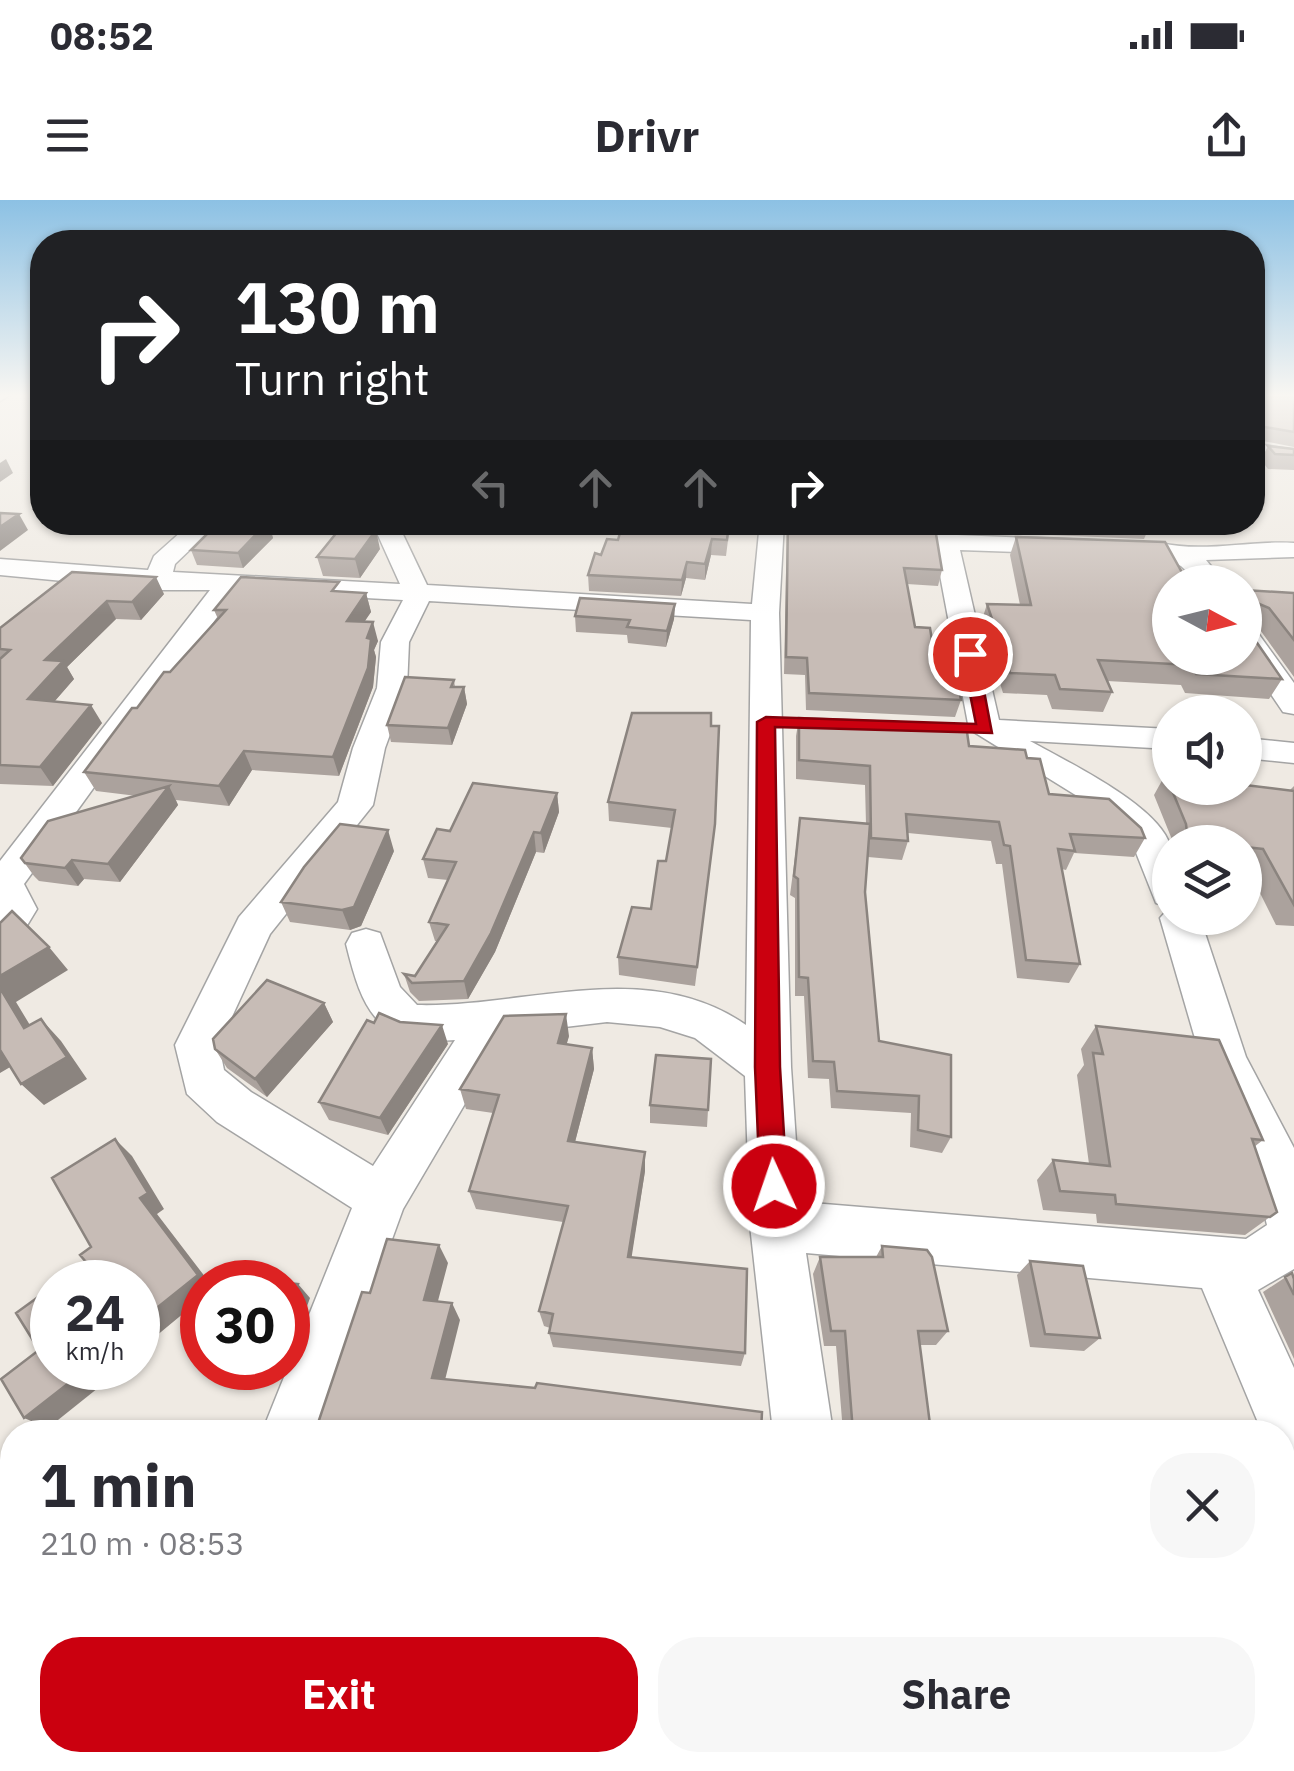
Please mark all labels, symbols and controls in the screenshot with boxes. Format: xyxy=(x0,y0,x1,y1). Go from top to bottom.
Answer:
text: 08:52 xyxy=(50,11,154,60)
text: Drivr xyxy=(595,106,699,164)
icon: menu xyxy=(40,108,95,163)
icon: share xyxy=(1199,108,1254,163)
text: 130 m xyxy=(235,261,440,352)
icon: right xyxy=(70,270,200,400)
text: Turn right xyxy=(235,349,430,407)
icon: left xyxy=(463,460,518,515)
icon: ahead xyxy=(568,460,623,515)
icon: ahead xyxy=(673,460,728,515)
icon: right xyxy=(778,460,833,515)
north arrow xyxy=(1152,565,1262,675)
map controls xyxy=(1152,565,1262,935)
pin xyxy=(928,612,1013,697)
icon: arrive xyxy=(943,627,998,682)
button: sound xyxy=(1152,695,1262,805)
button: layers xyxy=(1152,825,1262,935)
position arrow xyxy=(722,1134,826,1238)
speed limit sign: 30 xyxy=(180,1260,310,1390)
text: 24 xyxy=(65,1280,125,1345)
text: km/h xyxy=(66,1334,124,1367)
text: 1 min xyxy=(40,1445,197,1524)
button: close xyxy=(1150,1453,1255,1558)
text: 210 m · 08:53 xyxy=(40,1522,245,1564)
button: Exit xyxy=(40,1637,638,1752)
button: Share xyxy=(658,1637,1255,1752)

